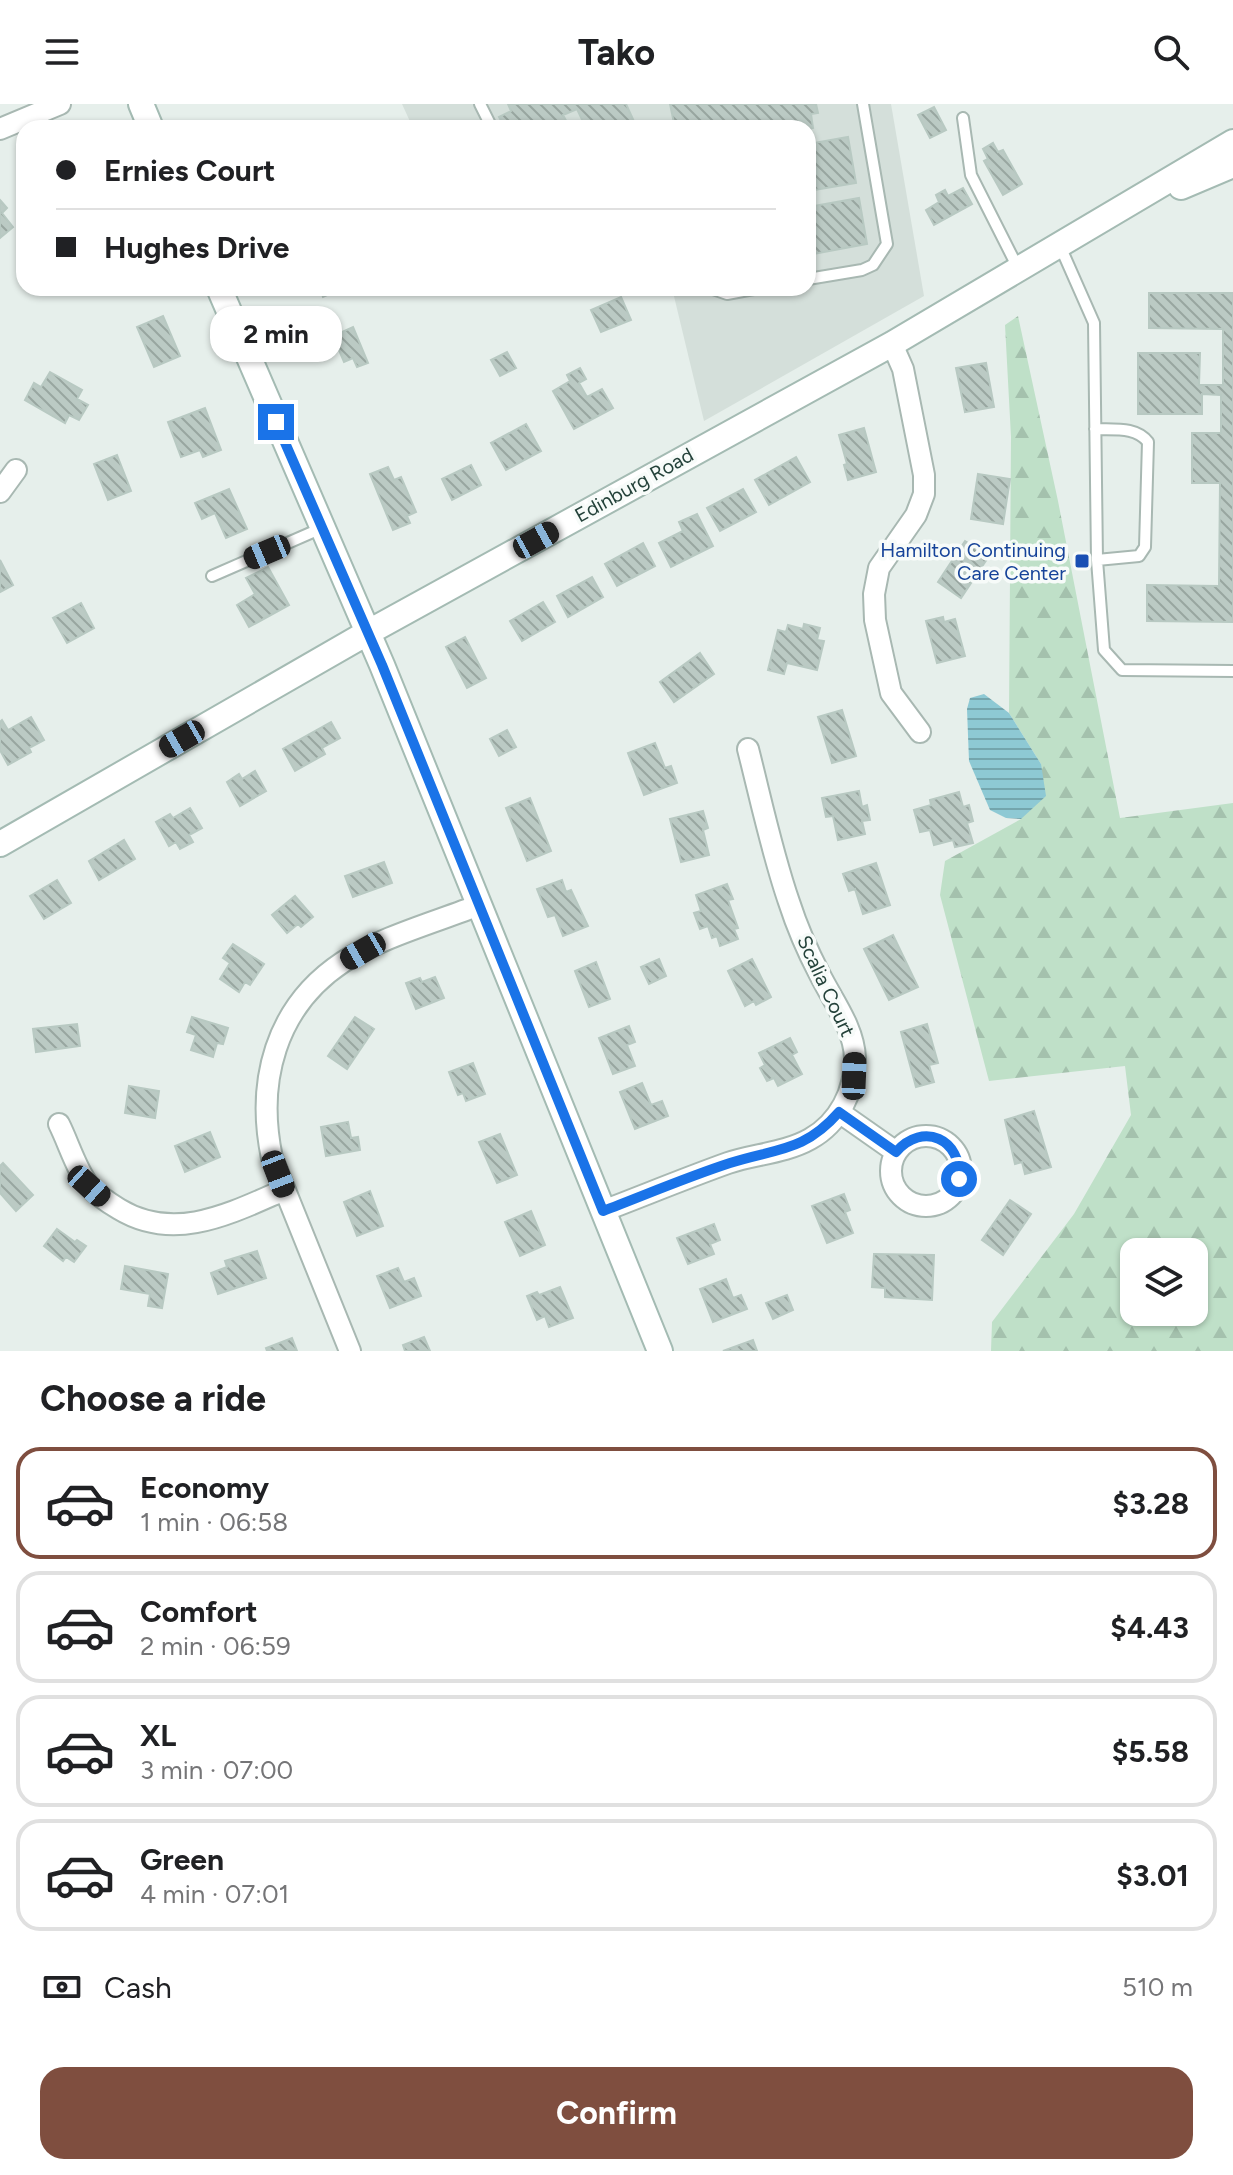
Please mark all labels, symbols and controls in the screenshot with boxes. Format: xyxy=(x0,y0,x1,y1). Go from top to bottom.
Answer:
icon: menu xyxy=(40,30,84,74)
icon: search xyxy=(1149,30,1193,74)
text: Tako xyxy=(578,31,655,74)
text: Ernies Court xyxy=(104,152,275,189)
text: Hughes Drive xyxy=(104,229,289,266)
callout: 2 min xyxy=(210,306,342,362)
text: 2 min xyxy=(243,318,309,350)
route end xyxy=(258,404,294,440)
street label: Edinburg Road xyxy=(571,443,697,527)
car xyxy=(509,518,563,562)
car xyxy=(240,532,294,572)
place label: Hamilton Continuing Care Center xyxy=(880,538,1066,585)
marker: Hamilton Continuing Care Center xyxy=(1073,552,1091,570)
car xyxy=(155,717,209,761)
car xyxy=(336,929,390,973)
street label: Scalia Court xyxy=(792,932,860,1040)
car xyxy=(841,1052,867,1100)
car xyxy=(258,1147,298,1201)
car xyxy=(63,1161,115,1211)
route start xyxy=(941,1161,977,1197)
map controls xyxy=(1120,1238,1208,1326)
button: layers xyxy=(1120,1238,1208,1326)
text: Choose a ride xyxy=(40,1377,266,1420)
icon: car xyxy=(44,1467,116,1539)
text: Economy xyxy=(140,1469,269,1506)
text: $3.28 xyxy=(1113,1485,1189,1522)
text: 1 min · 06:58 xyxy=(140,1506,288,1538)
icon: car xyxy=(44,1591,116,1663)
text: Comfort xyxy=(140,1593,258,1630)
text: $4.43 xyxy=(1110,1609,1189,1646)
text: 2 min · 06:59 xyxy=(140,1630,291,1662)
icon: car xyxy=(44,1715,116,1787)
text: XL xyxy=(140,1717,176,1754)
text: $5.58 xyxy=(1112,1733,1189,1770)
text: 3 min · 07:00 xyxy=(140,1754,293,1786)
icon: car xyxy=(44,1839,116,1911)
text: Green xyxy=(140,1841,224,1878)
text: $3.01 xyxy=(1116,1857,1189,1894)
text: 4 min · 07:01 xyxy=(140,1878,289,1910)
icon: cash xyxy=(40,1965,84,2009)
text: Cash xyxy=(104,1969,172,2006)
text: 510 m xyxy=(1122,1971,1193,2003)
button: Confirm xyxy=(40,2067,1193,2159)

